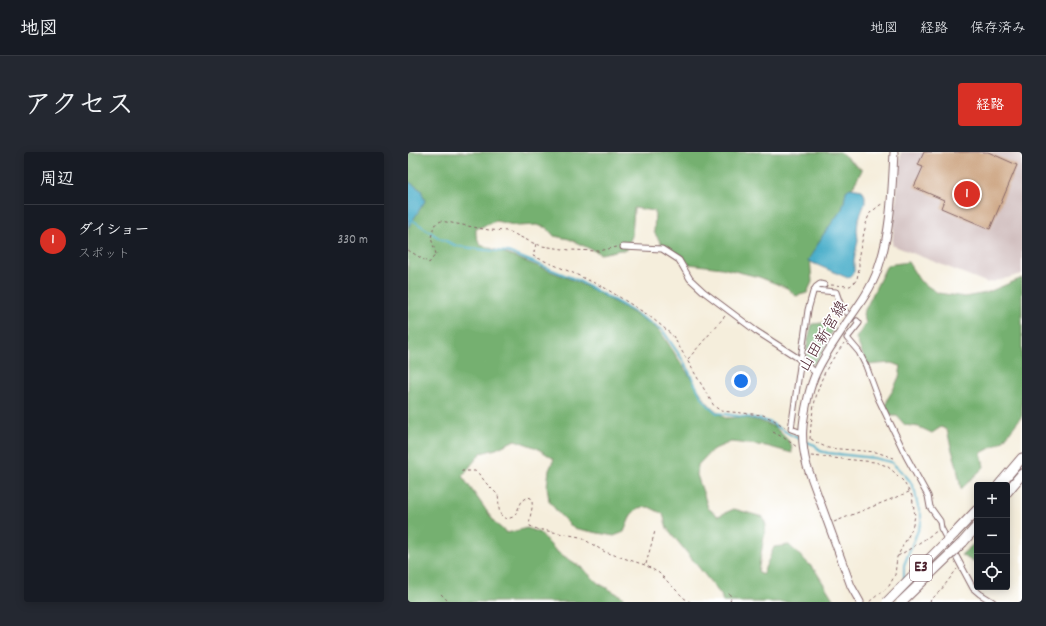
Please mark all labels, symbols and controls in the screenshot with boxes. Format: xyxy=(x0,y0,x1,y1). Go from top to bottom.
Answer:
text: 地図 xyxy=(20,17,58,44)
text: 地図 xyxy=(870,19,898,39)
text: 経路 xyxy=(920,19,948,39)
text: 保存済み xyxy=(970,19,1026,39)
button: 経路 xyxy=(958,83,1022,126)
text: アクセス xyxy=(24,88,134,128)
text: 周辺 xyxy=(40,169,74,193)
pin: 1 xyxy=(954,179,980,209)
text: ダイショー xyxy=(78,220,149,242)
text: 1 xyxy=(52,231,54,250)
text: 330 m xyxy=(337,231,368,250)
text: スポット xyxy=(78,245,130,264)
street label: 山田新宮線 xyxy=(794,297,854,377)
your location xyxy=(731,371,751,391)
map controls xyxy=(974,482,1010,590)
button: + xyxy=(974,482,1010,518)
button: − xyxy=(974,518,1010,554)
button: locate xyxy=(974,554,1010,590)
road number: E3 xyxy=(910,555,932,581)

